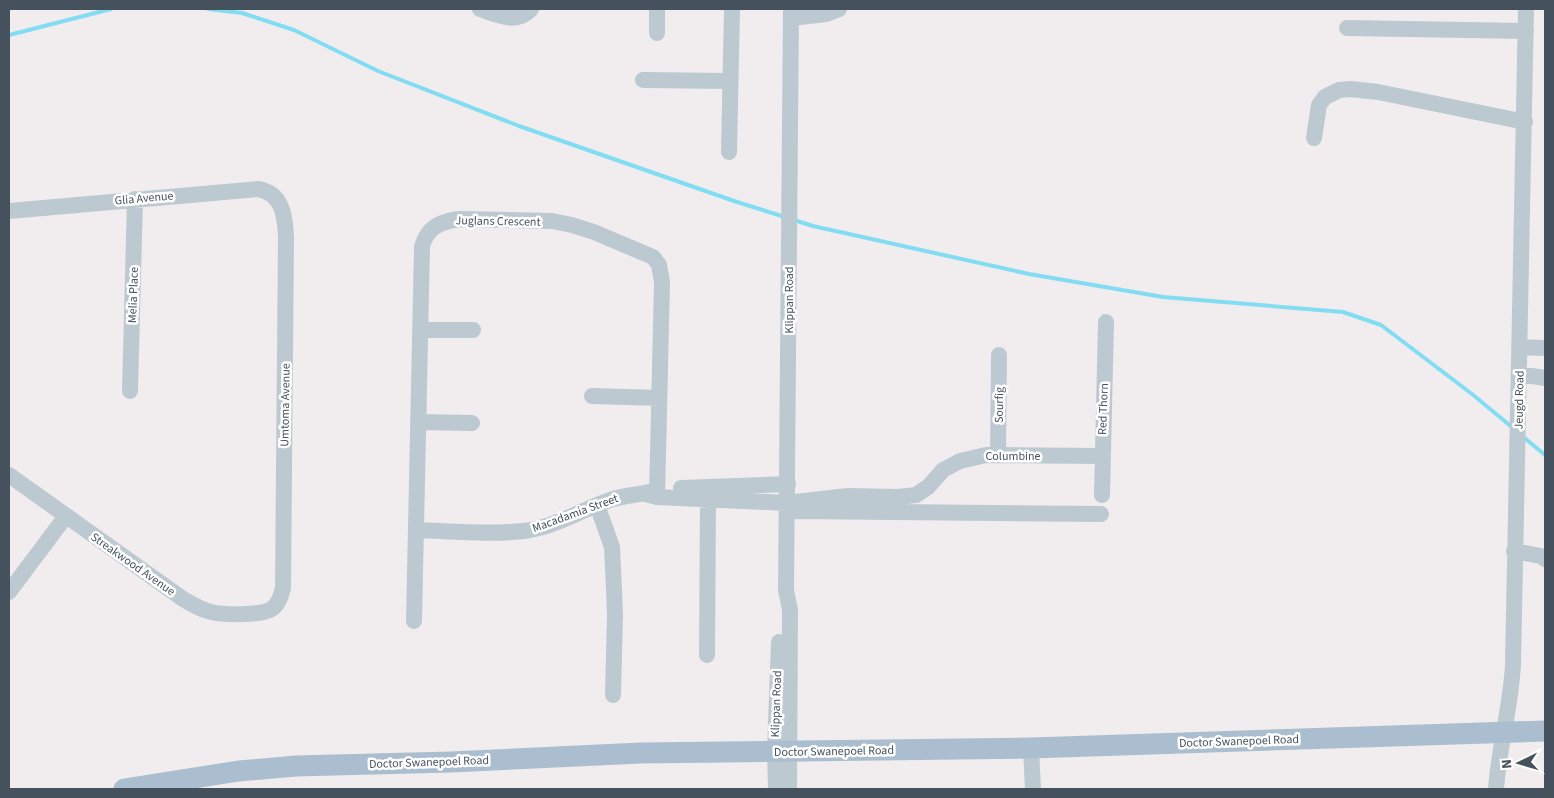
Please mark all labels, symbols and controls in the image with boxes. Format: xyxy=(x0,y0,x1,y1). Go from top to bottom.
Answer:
street label: Glia Avenue xyxy=(114,187,174,210)
street label: Juglans Crescent xyxy=(455,212,541,231)
street label: Melia Place xyxy=(124,267,143,323)
street label: Klippan Road xyxy=(781,267,798,333)
street label: Umtoma Avenue xyxy=(276,363,295,447)
street label: Jeugd Road xyxy=(1510,370,1529,430)
street label: Red Thorn xyxy=(1094,383,1113,435)
street label: Sourfig xyxy=(991,387,1008,423)
street label: Columbine xyxy=(986,448,1041,465)
street label: Macadamia Street xyxy=(530,490,621,537)
street label: Streakwood Avenue xyxy=(87,529,178,600)
street label: Klippan Road xyxy=(767,670,786,738)
street label: Doctor Swanepoel Road xyxy=(1179,731,1299,752)
north arrow xyxy=(1494,738,1544,788)
street label: Doctor Swanepoel Road xyxy=(774,742,894,761)
street label: Doctor Swanepoel Road xyxy=(369,752,489,773)
text: N xyxy=(1497,759,1517,770)

